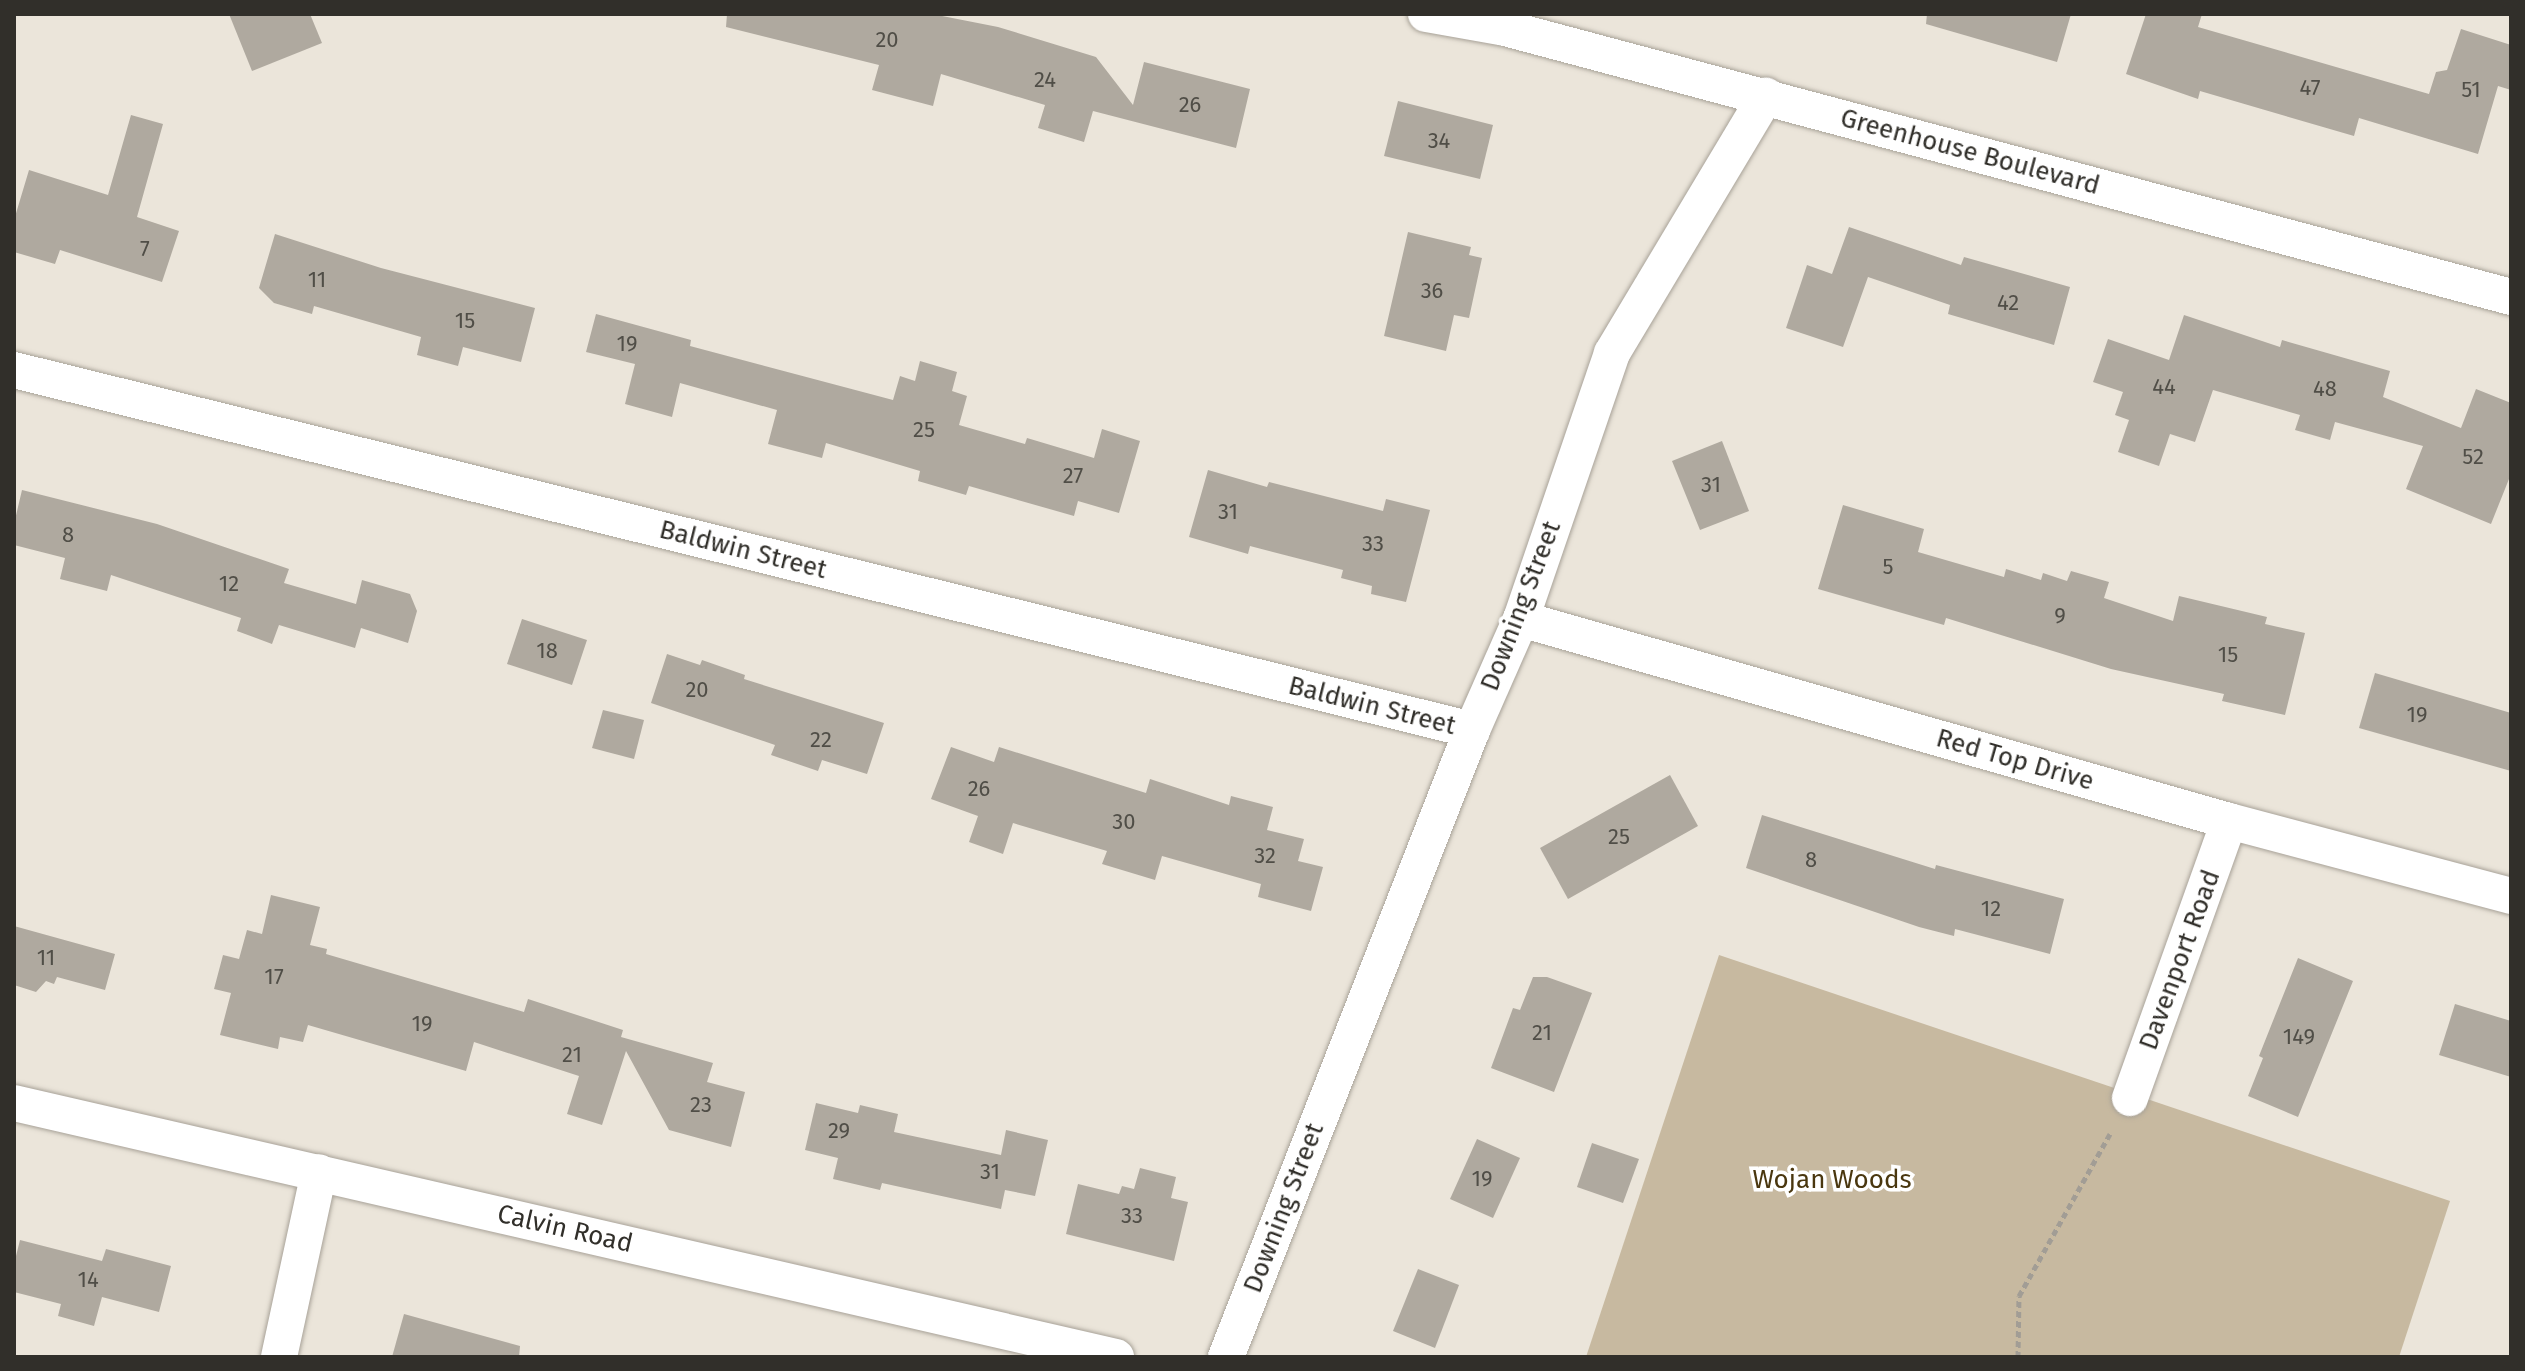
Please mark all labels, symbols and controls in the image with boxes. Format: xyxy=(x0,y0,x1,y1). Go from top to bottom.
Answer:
house number: 20 xyxy=(875,27,899,53)
house number: 24 xyxy=(1034,67,1056,93)
house number: 47 xyxy=(2300,75,2320,101)
house number: 51 xyxy=(2461,77,2481,103)
house number: 26 xyxy=(1179,92,1201,118)
street label: Greenhouse Boulevard xyxy=(1837,102,2103,202)
house number: 34 xyxy=(1428,128,1450,154)
house number: 7 xyxy=(140,236,150,262)
house number: 11 xyxy=(308,267,326,293)
house number: 36 xyxy=(1421,278,1443,304)
house number: 42 xyxy=(1997,290,2019,316)
house number: 15 xyxy=(455,308,475,334)
house number: 19 xyxy=(616,331,638,357)
house number: 44 xyxy=(2152,374,2176,400)
house number: 48 xyxy=(2313,376,2337,402)
house number: 25 xyxy=(913,417,935,443)
house number: 52 xyxy=(2462,444,2484,470)
house number: 27 xyxy=(1063,463,1083,489)
house number: 31 xyxy=(1701,472,1721,498)
house number: 31 xyxy=(1218,499,1238,525)
street label: Baldwin Street xyxy=(656,514,830,586)
street label: Downing Street xyxy=(1474,517,1568,695)
house number: 8 xyxy=(62,522,74,548)
house number: 33 xyxy=(1362,531,1384,557)
house number: 5 xyxy=(1882,554,1894,580)
house number: 12 xyxy=(219,571,239,597)
house number: 9 xyxy=(2054,603,2066,629)
house number: 18 xyxy=(536,638,558,664)
house number: 15 xyxy=(2218,642,2238,668)
street label: Baldwin Street xyxy=(1285,670,1459,742)
house number: 20 xyxy=(685,677,709,703)
house number: 19 xyxy=(2406,702,2428,728)
street label: Red Top Drive xyxy=(1933,723,2097,797)
house number: 22 xyxy=(810,727,832,753)
house number: 26 xyxy=(968,776,990,802)
house number: 30 xyxy=(1112,809,1136,835)
house number: 25 xyxy=(1608,824,1630,850)
house number: 32 xyxy=(1254,843,1276,869)
house number: 8 xyxy=(1805,847,1817,873)
street label: Davenport Road xyxy=(2133,866,2227,1054)
house number: 12 xyxy=(1981,896,2001,922)
house number: 11 xyxy=(37,945,55,971)
house number: 17 xyxy=(264,964,284,990)
house number: 19 xyxy=(411,1011,433,1037)
house number: 21 xyxy=(1532,1020,1552,1046)
house number: 149 xyxy=(2283,1024,2315,1050)
house number: 21 xyxy=(562,1042,582,1068)
house number: 23 xyxy=(690,1092,712,1118)
house number: 29 xyxy=(828,1118,850,1144)
street label: Downing Street xyxy=(1237,1119,1331,1297)
house number: 31 xyxy=(980,1159,1000,1185)
park label: Wojan Woods xyxy=(1752,1164,1912,1196)
house number: 19 xyxy=(1471,1166,1493,1192)
street label: Calvin Road xyxy=(494,1198,636,1260)
house number: 33 xyxy=(1121,1203,1143,1229)
house number: 14 xyxy=(77,1267,99,1293)

